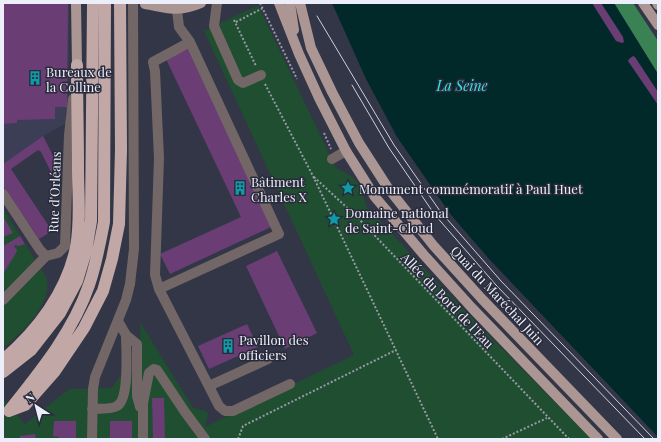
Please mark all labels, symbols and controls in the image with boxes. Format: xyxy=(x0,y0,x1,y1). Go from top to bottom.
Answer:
place label: Bureaux de la Colline xyxy=(46,63,112,95)
building icon: Bureaux de la Colline xyxy=(27,70,43,86)
water label: La Seine xyxy=(435,76,488,95)
street label: Rue d'Orléans xyxy=(44,151,64,233)
place label: Bâtiment Charles X xyxy=(251,173,308,205)
building icon: Bâtiment Charles X xyxy=(232,180,248,196)
place icon: Monument commémoratif à Paul Huet xyxy=(340,180,356,196)
place label: Monument commémoratif à Paul Huet xyxy=(359,180,583,197)
place label: Domaine national de Saint-Cloud xyxy=(345,204,449,236)
place icon: Domaine national de Saint-Cloud xyxy=(326,211,342,227)
street label: Quai du Maréchal Juin xyxy=(448,242,549,348)
street label: Allée du Bord de l'Eau xyxy=(397,248,498,352)
place label: Pavillon des officiers xyxy=(239,331,309,363)
building icon: Pavillon des officiers xyxy=(220,338,236,354)
north arrow xyxy=(16,386,56,426)
text: N xyxy=(22,389,37,406)

